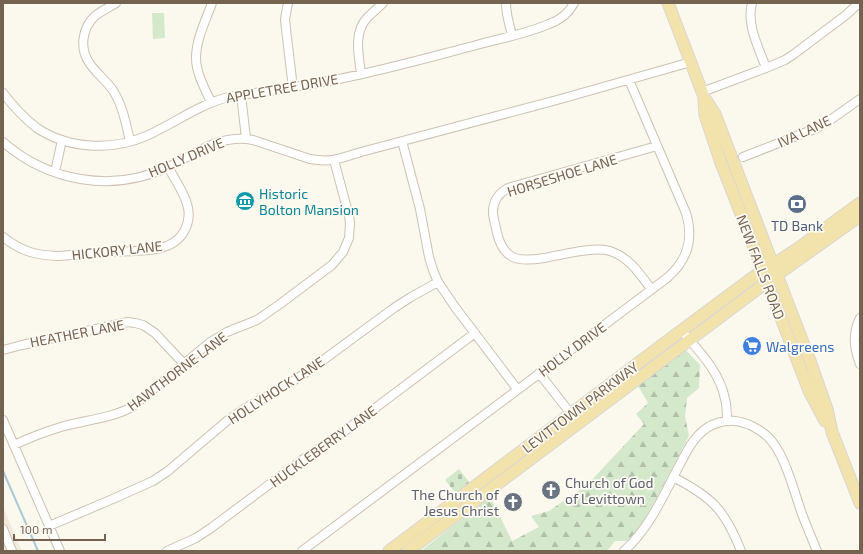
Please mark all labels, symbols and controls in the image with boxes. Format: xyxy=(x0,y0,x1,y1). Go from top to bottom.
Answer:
street label: APPLETREE DRIVE xyxy=(224,70,340,106)
street label: IVA LANE xyxy=(775,111,833,151)
street label: HOLLY DRIVE xyxy=(146,133,227,181)
street label: HORSESHOE LANE xyxy=(505,150,619,200)
place label: Historic Bolton Mansion xyxy=(259,185,359,218)
museum icon: Historic Bolton Mansion xyxy=(234,190,256,212)
bank icon: TD Bank xyxy=(786,193,808,215)
street label: NEW FALLS ROAD xyxy=(733,212,789,322)
place label: TD Bank xyxy=(771,217,823,234)
street label: HICKORY LANE xyxy=(71,237,163,263)
street label: HEATHER LANE xyxy=(28,315,126,350)
street label: HOLLY DRIVE xyxy=(535,318,609,380)
street label: HAWTHORNE LANE xyxy=(124,328,231,414)
supermarket icon: Walgreens xyxy=(741,335,763,357)
place label: Walgreens xyxy=(766,338,834,355)
street label: HOLLYHOCK LANE xyxy=(225,352,327,427)
street label: LEVITTOWN PARKWAY xyxy=(518,358,642,456)
street label: HUCKLEBERRY LANE xyxy=(266,401,380,490)
place label: Church of God of Levittown xyxy=(565,474,654,507)
church icon: Church of God of Levittown xyxy=(540,479,562,501)
place label: The Church of Jesus Christ xyxy=(411,486,500,519)
church icon: The Church of Jesus Christ xyxy=(502,491,524,513)
scale bar xyxy=(14,516,105,542)
text: 100 m xyxy=(20,522,52,536)

